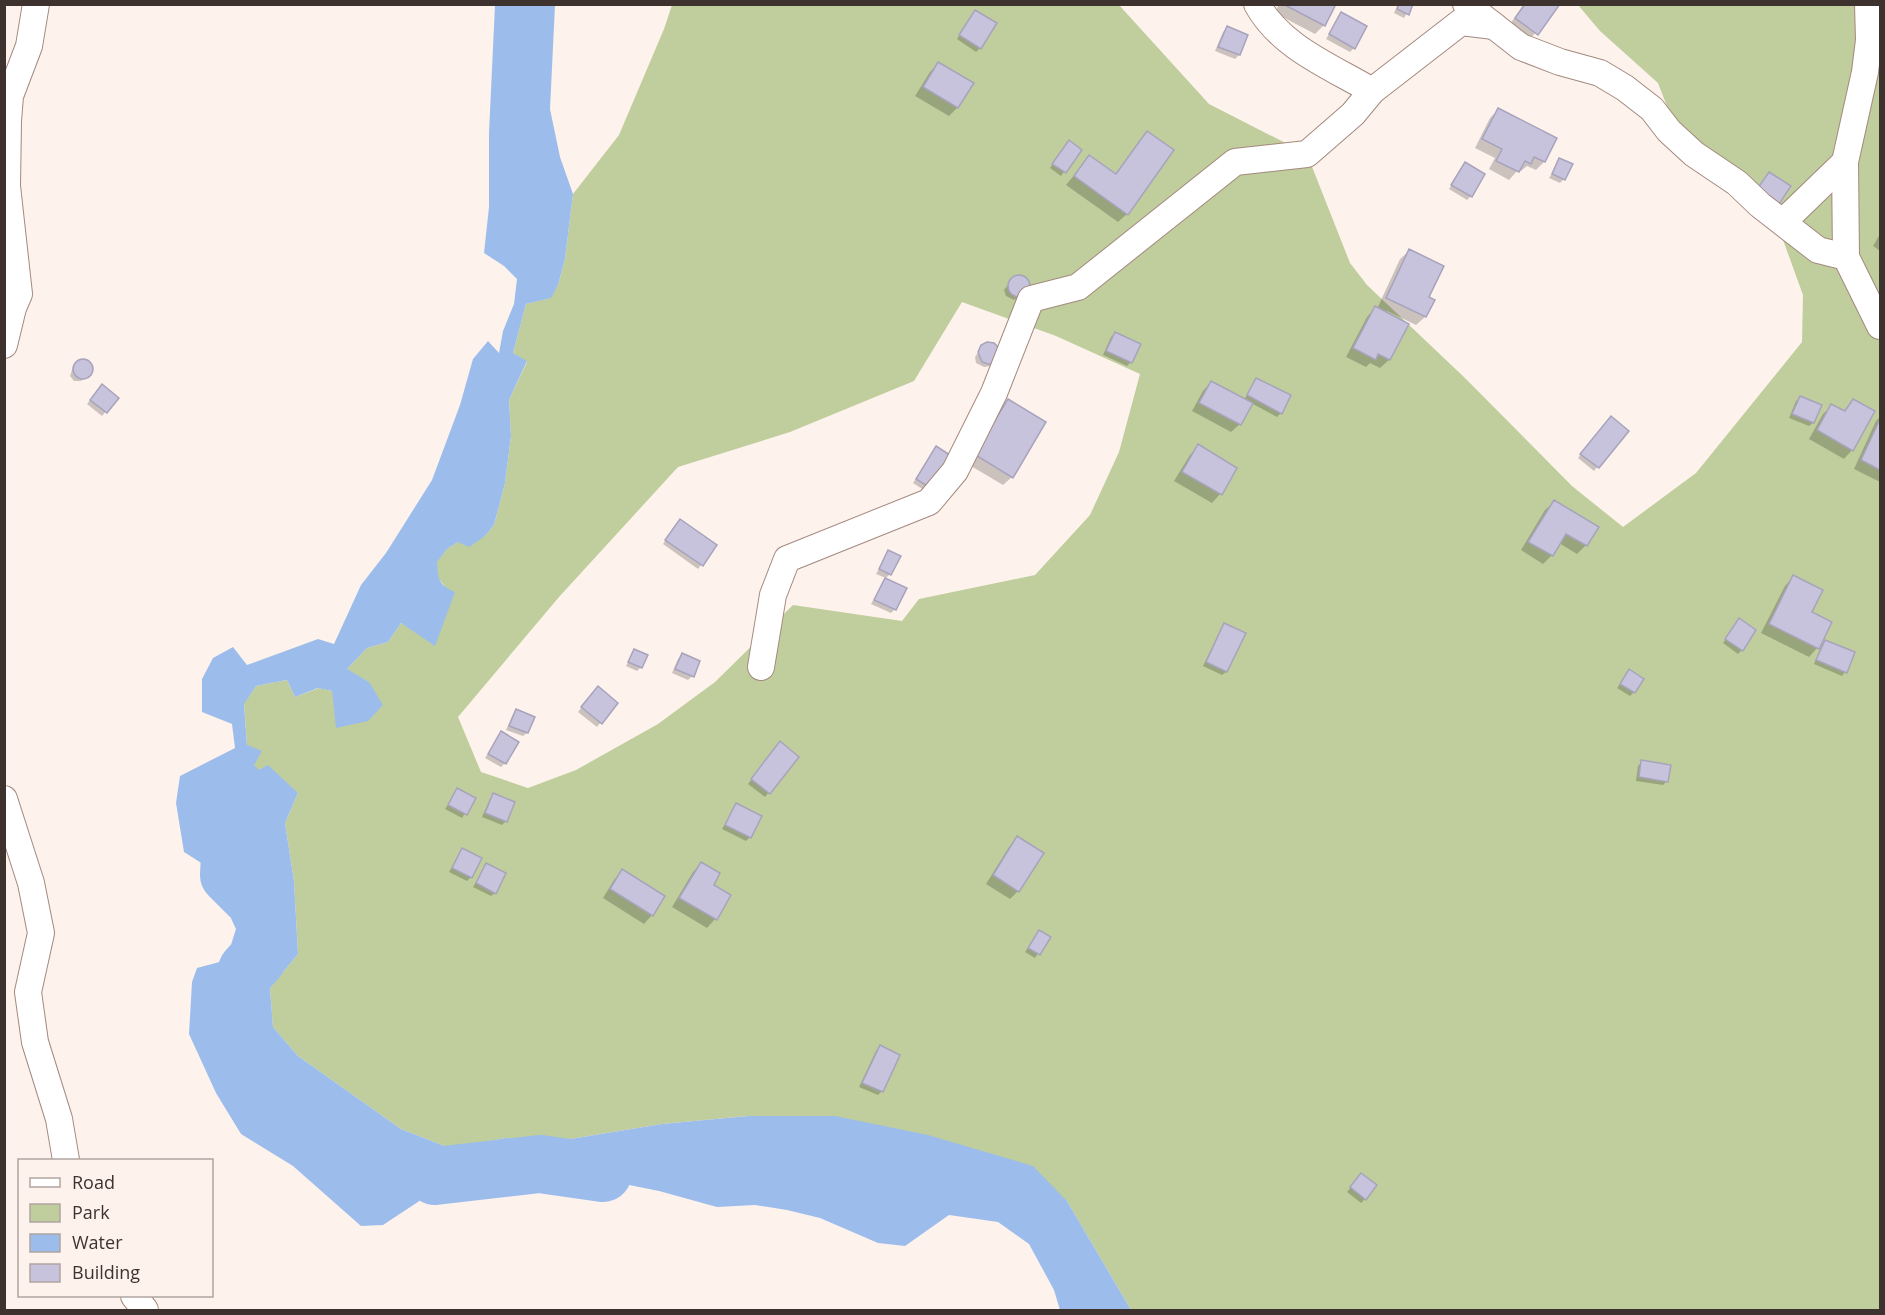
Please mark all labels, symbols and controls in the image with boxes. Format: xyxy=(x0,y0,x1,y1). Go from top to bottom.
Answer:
legend xyxy=(18,1159,213,1297)
text: Road xyxy=(72,1170,115,1194)
text: Park xyxy=(72,1200,110,1224)
text: Water xyxy=(72,1230,123,1254)
text: Building xyxy=(72,1260,140,1284)

